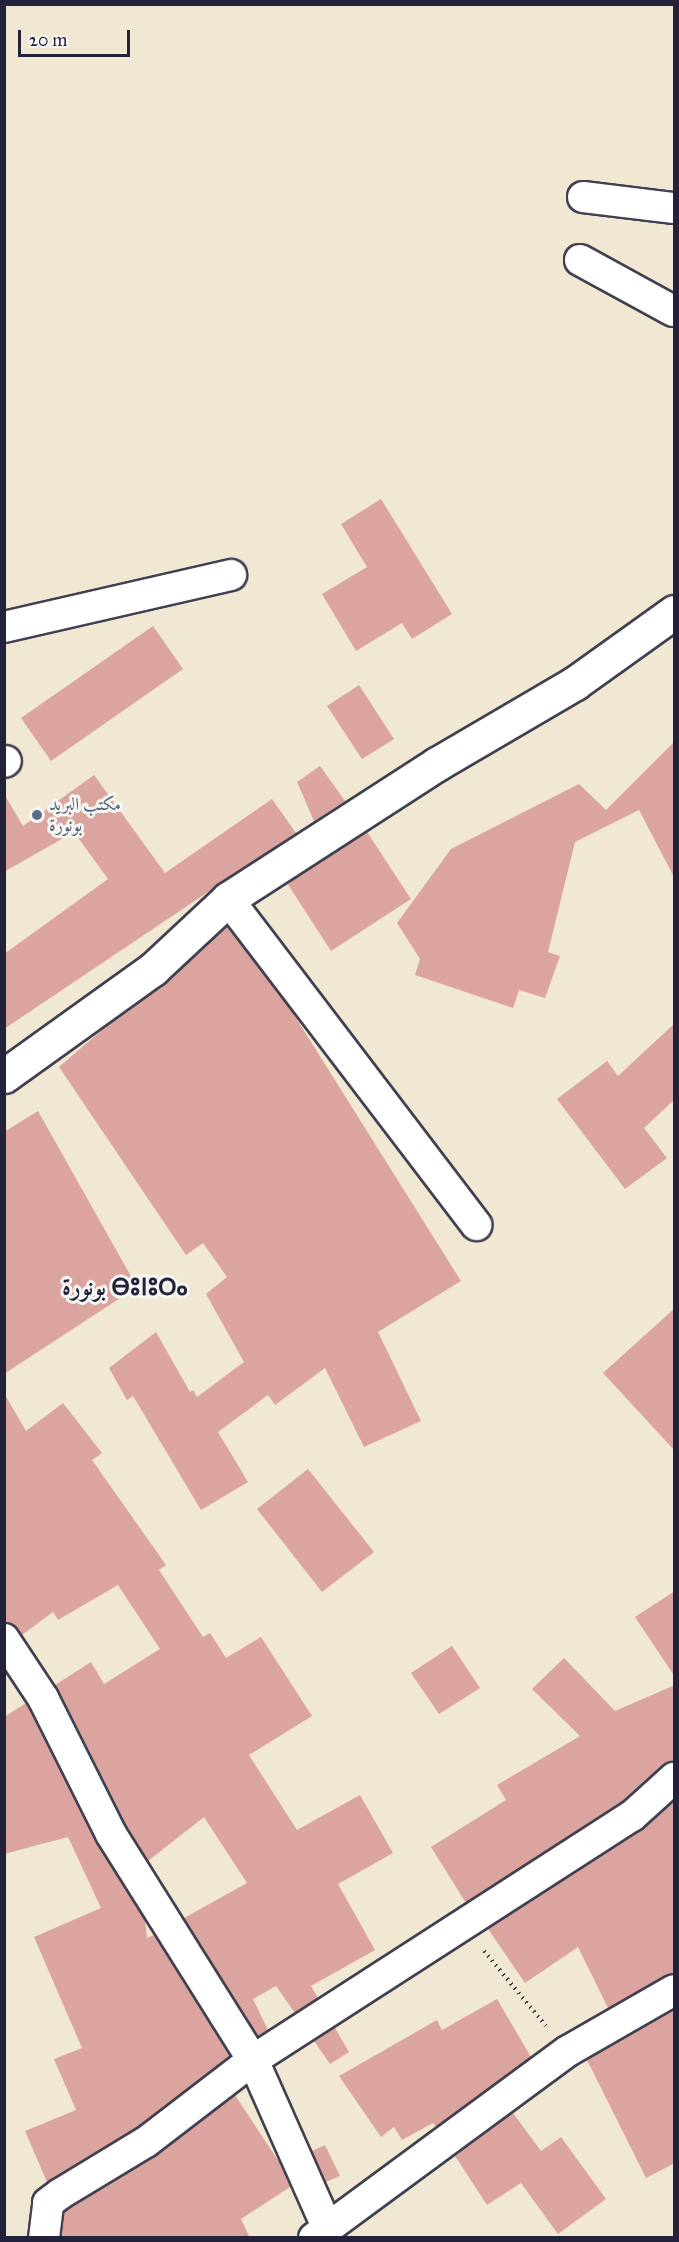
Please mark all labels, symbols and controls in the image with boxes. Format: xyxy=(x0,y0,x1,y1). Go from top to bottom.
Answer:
scale bar xyxy=(21,18,134,56)
text: 20 m xyxy=(29,29,67,51)
place label: مكتب البريد بونورة xyxy=(49,794,121,836)
marker: مكتب البريد بونورة xyxy=(30,808,44,822)
district label: بونورة ⴱⵓⵏⵓⵔⴰ xyxy=(62,1274,188,1302)

